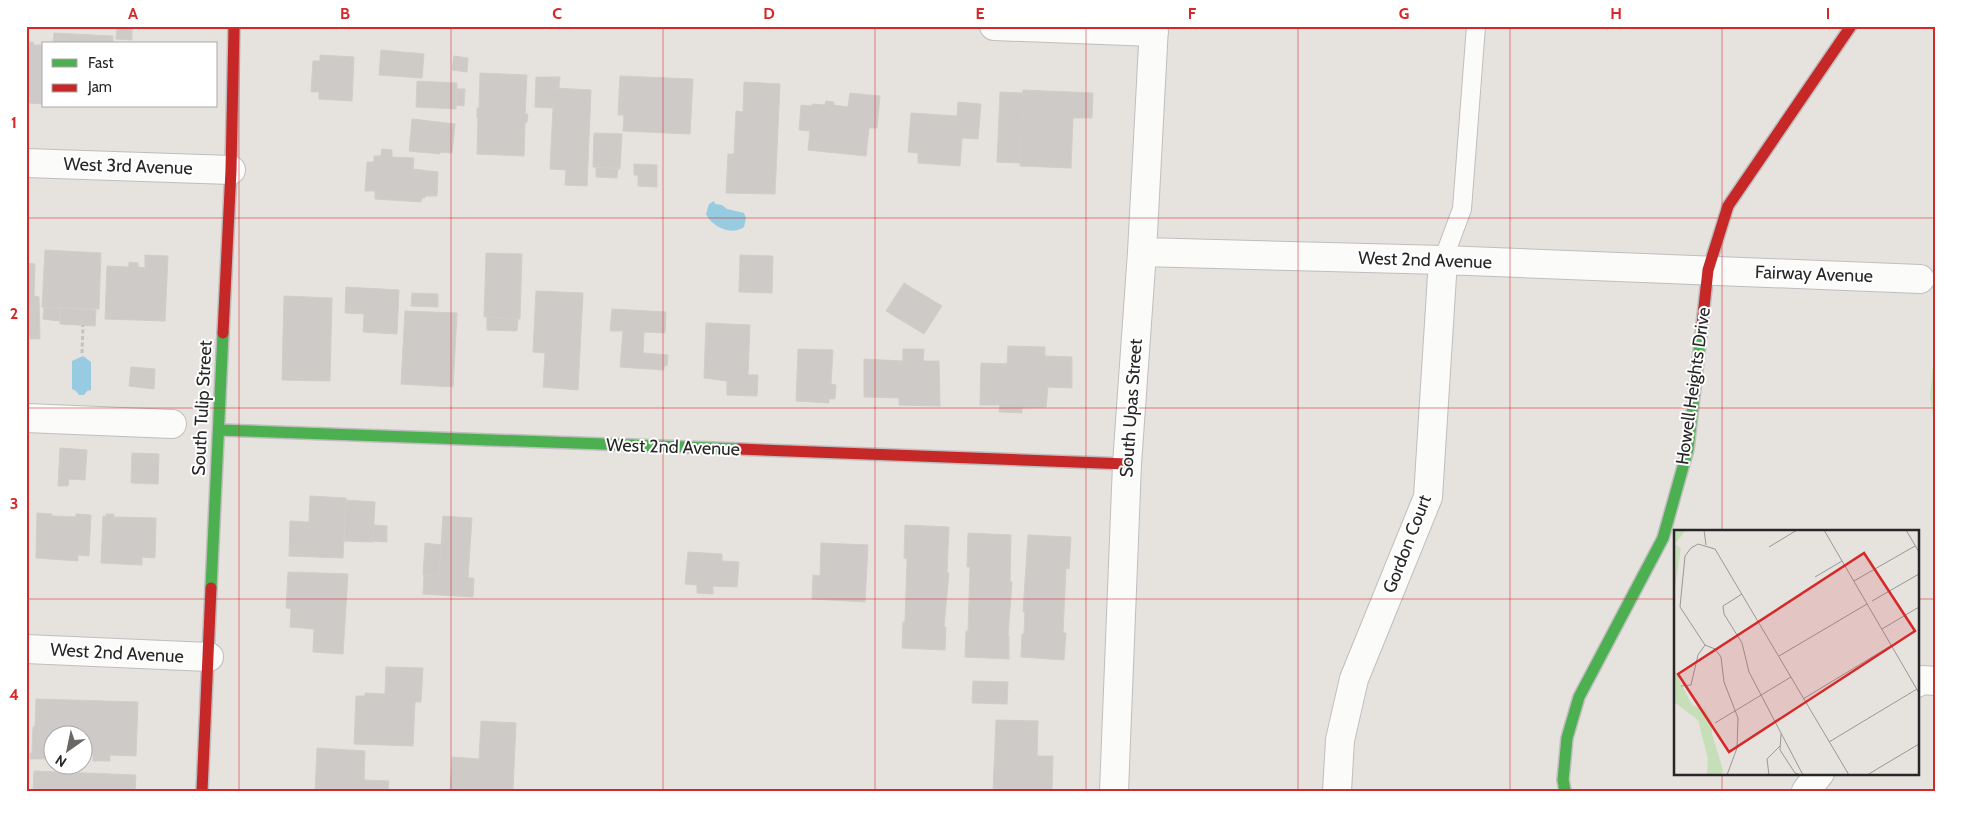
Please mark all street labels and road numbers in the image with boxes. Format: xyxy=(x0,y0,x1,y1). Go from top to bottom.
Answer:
street label: West 3rd Avenue xyxy=(63,153,193,179)
street label: West 2nd Avenue xyxy=(1358,247,1492,273)
street label: Fairway Avenue xyxy=(1755,261,1873,287)
street label: Howell Heights Drive xyxy=(1671,306,1715,466)
street label: South Upas Street xyxy=(1115,338,1147,478)
street label: South Tulip Street xyxy=(187,340,217,476)
street label: West 2nd Avenue xyxy=(606,434,740,460)
street label: Gordon Court xyxy=(1378,492,1436,596)
street label: West 2nd Avenue xyxy=(50,639,184,667)

